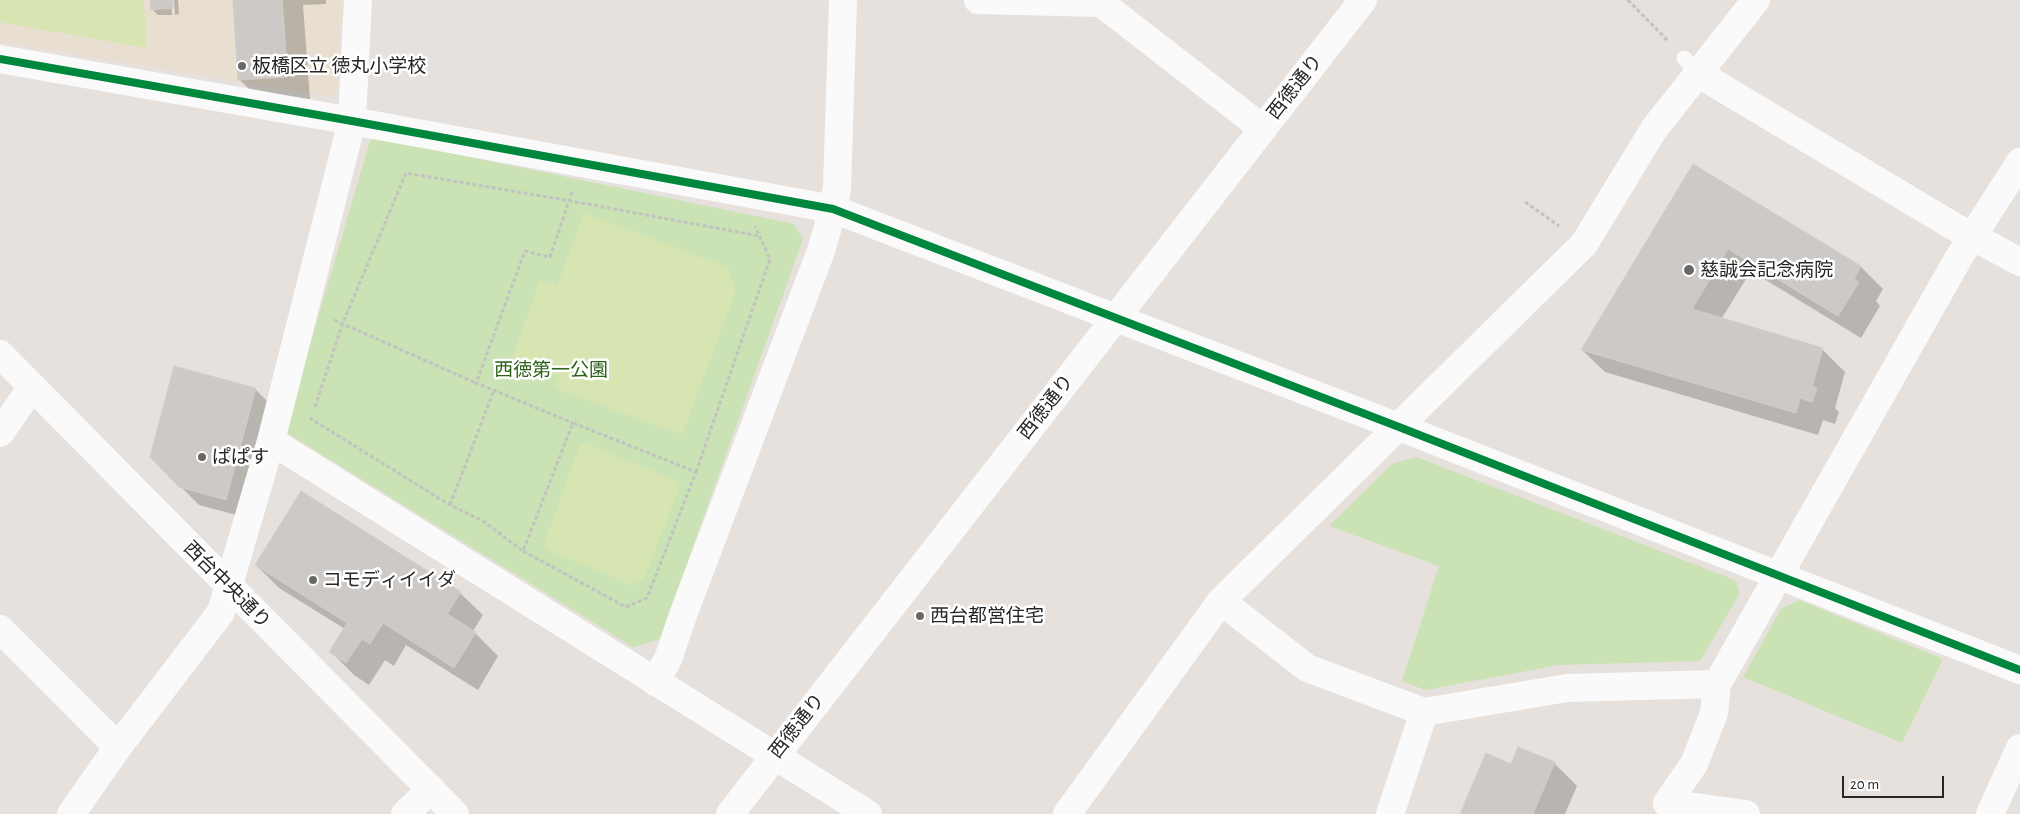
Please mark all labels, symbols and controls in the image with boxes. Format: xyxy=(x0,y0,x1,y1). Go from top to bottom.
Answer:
street label: 西徳通り xyxy=(1263,50,1327,124)
place label: 板橋区立 徳丸小学校 xyxy=(252,55,426,77)
marker: 板橋区立 徳丸小学校 xyxy=(236,60,248,72)
place label: 慈誠会記念病院 xyxy=(1700,259,1833,281)
marker: 慈誠会記念病院 xyxy=(1682,263,1696,277)
park label: 西徳第一公園 xyxy=(494,359,608,381)
street label: 西徳通り xyxy=(1014,370,1078,444)
place label: ぱぱす xyxy=(212,446,269,468)
marker: ぱぱす xyxy=(196,451,208,463)
street label: 西台中央通り xyxy=(179,537,275,633)
place label: コモディイイダ xyxy=(323,569,456,591)
marker: コモディイイダ xyxy=(307,574,319,586)
place label: 西台都営住宅 xyxy=(930,605,1044,627)
marker: 西台都営住宅 xyxy=(914,610,926,622)
street label: 西徳通り xyxy=(765,689,829,763)
scale bar xyxy=(1845,766,1948,798)
text: 20 m xyxy=(1850,777,1879,792)

